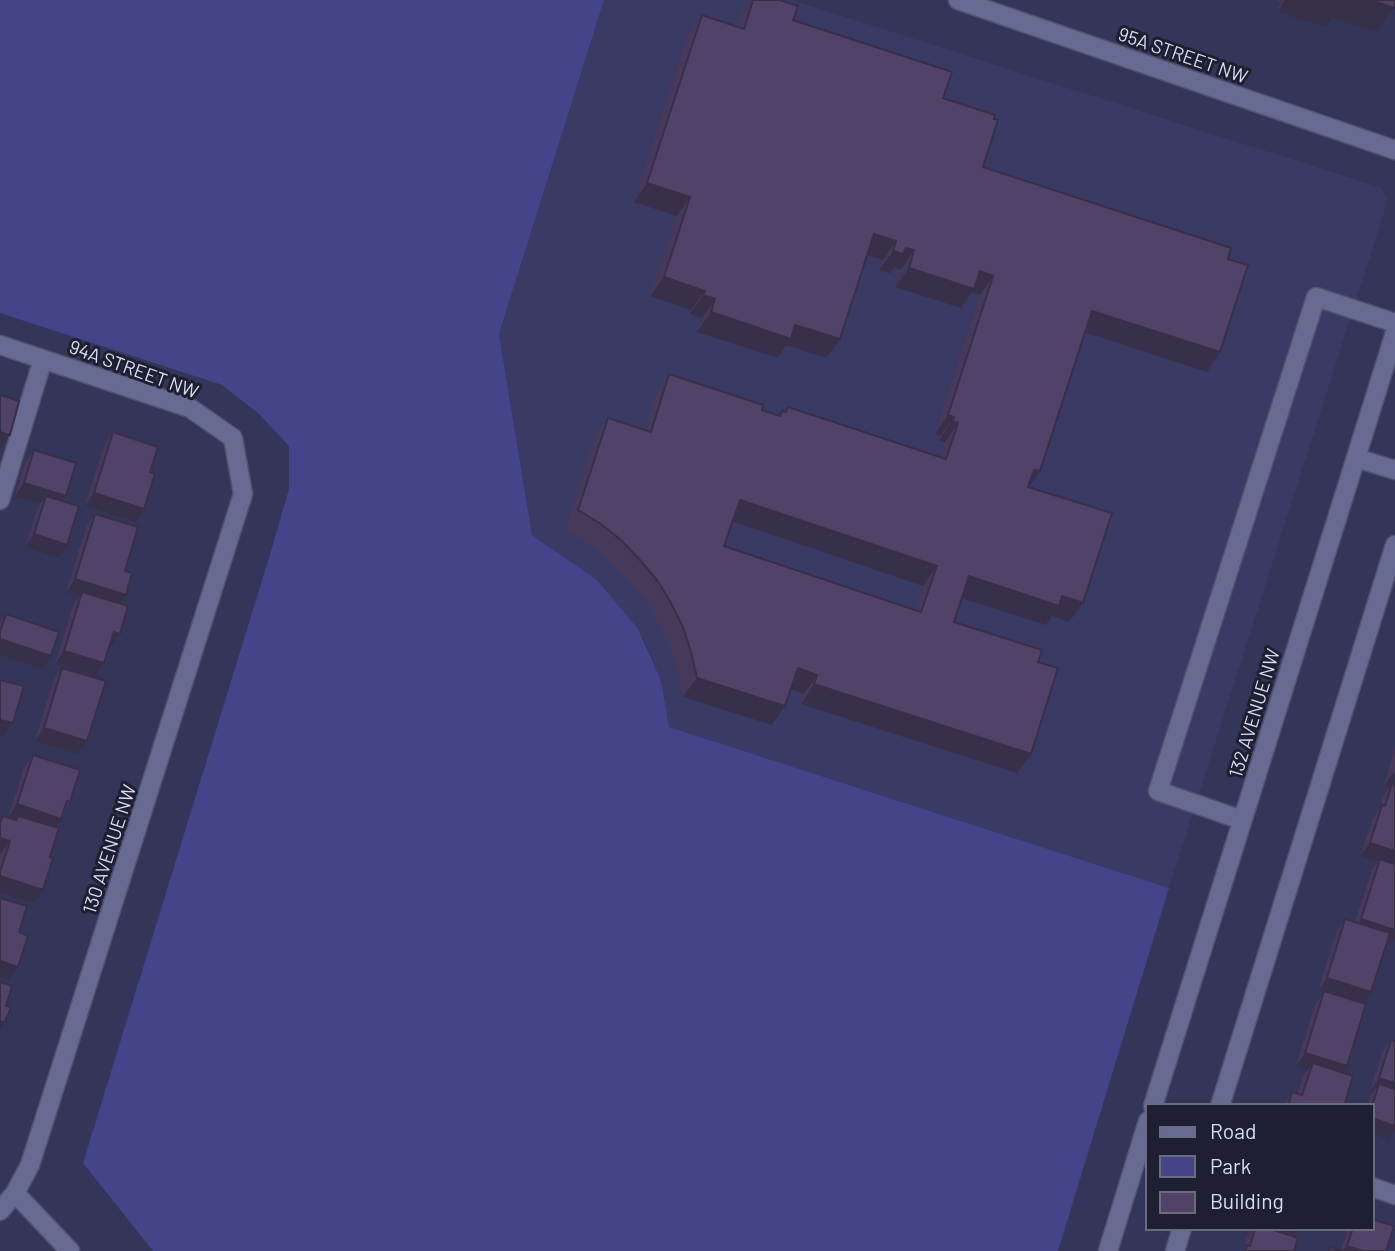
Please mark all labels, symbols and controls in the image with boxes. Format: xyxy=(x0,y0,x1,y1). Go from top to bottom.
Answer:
street label: 95A STREET NW xyxy=(1115,22,1251,88)
street label: 94A STREET NW xyxy=(66,334,202,403)
street label: 132 AVENUE NW xyxy=(1223,645,1284,780)
street label: 130 AVENUE NW xyxy=(77,781,140,916)
legend xyxy=(1146,1104,1374,1230)
text: Road xyxy=(1210,1118,1256,1143)
text: Park xyxy=(1210,1153,1251,1178)
text: Building xyxy=(1210,1188,1284,1213)

